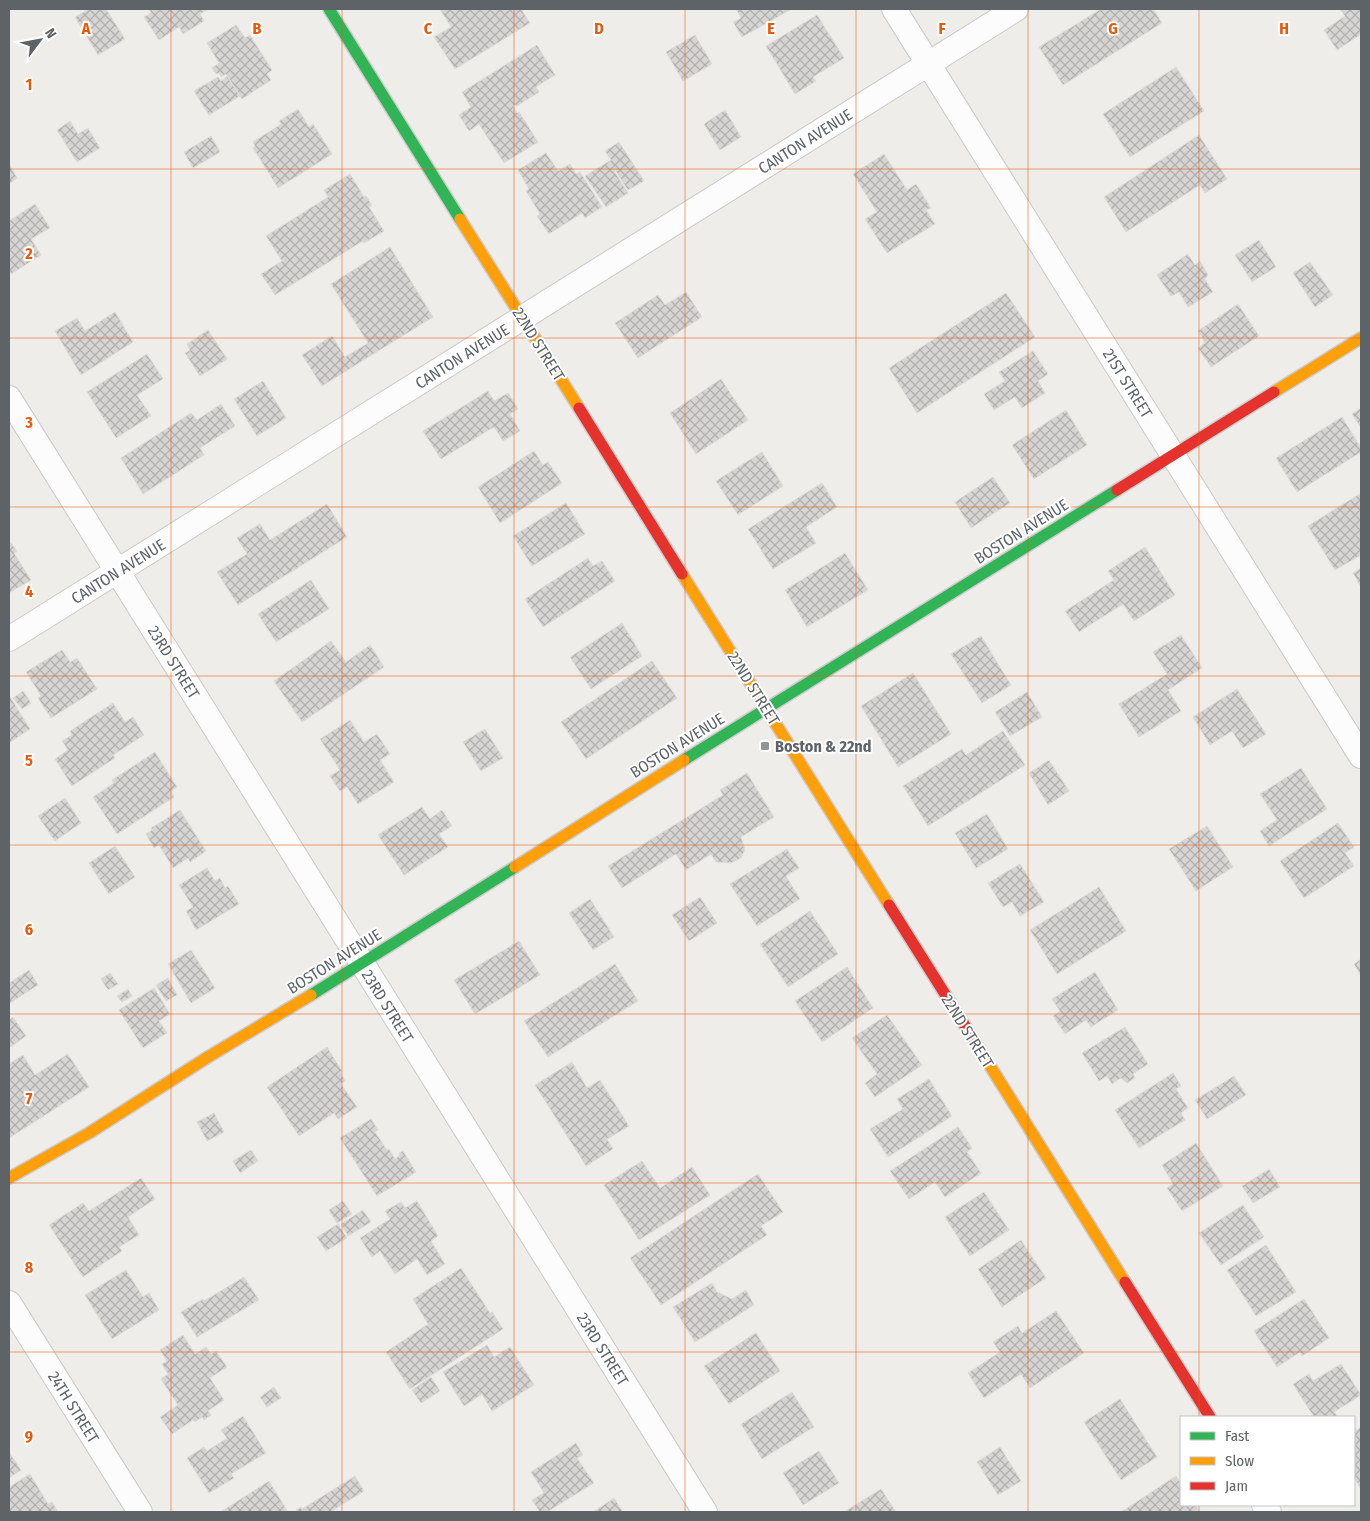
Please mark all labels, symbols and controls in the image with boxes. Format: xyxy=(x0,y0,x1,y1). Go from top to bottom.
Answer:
north arrow xyxy=(15,15,65,65)
text: A xyxy=(81,19,91,38)
text: B xyxy=(253,19,262,38)
text: C xyxy=(424,19,433,38)
text: D xyxy=(594,19,604,38)
text: E xyxy=(767,19,775,38)
text: F xyxy=(938,19,946,38)
text: G xyxy=(1108,19,1118,38)
text: H xyxy=(1279,19,1289,38)
text: N xyxy=(41,25,60,41)
text: 1 xyxy=(26,75,32,94)
street label: CANTON AVENUE xyxy=(755,105,856,178)
text: 2 xyxy=(24,244,33,263)
street label: 22ND STREET xyxy=(509,304,569,385)
street label: CANTON AVENUE xyxy=(412,320,513,393)
street label: 21ST STREET xyxy=(1099,345,1157,422)
text: 3 xyxy=(24,413,33,432)
street label: BOSTON AVENUE xyxy=(971,495,1072,568)
street label: CANTON AVENUE xyxy=(68,535,169,608)
text: 4 xyxy=(25,582,33,601)
street label: 23RD STREET xyxy=(144,622,204,703)
street label: 22ND STREET xyxy=(724,648,784,729)
street label: BOSTON AVENUE xyxy=(627,709,728,782)
place label: Boston & 22nd xyxy=(775,737,871,756)
marker: Boston & 22nd xyxy=(759,740,771,752)
text: 5 xyxy=(25,751,33,770)
text: 6 xyxy=(25,920,33,939)
street label: BOSTON AVENUE xyxy=(284,925,385,998)
street label: 23RD STREET xyxy=(358,966,418,1047)
street label: 22ND STREET xyxy=(938,991,998,1072)
text: 7 xyxy=(26,1089,33,1108)
text: 8 xyxy=(25,1258,34,1277)
street label: 23RD STREET xyxy=(573,1309,633,1390)
street label: 24TH STREET xyxy=(44,1368,103,1447)
legend xyxy=(1180,1416,1355,1506)
text: 9 xyxy=(25,1427,33,1446)
text: Fast xyxy=(1225,1427,1249,1445)
text: Slow xyxy=(1225,1452,1254,1470)
text: Jam xyxy=(1225,1477,1248,1495)

